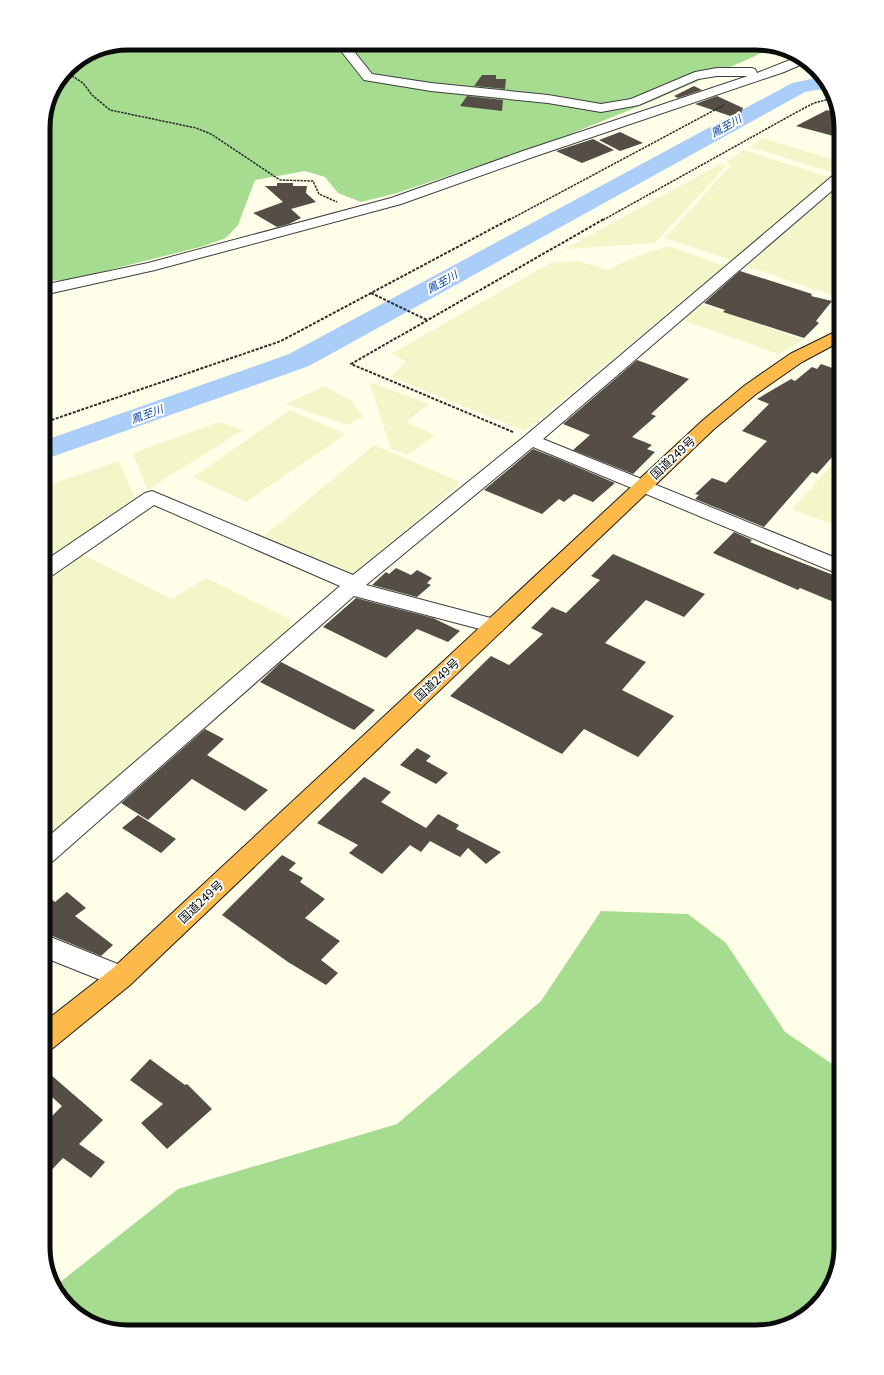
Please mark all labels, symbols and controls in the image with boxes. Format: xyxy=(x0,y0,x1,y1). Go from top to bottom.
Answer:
water label: 鳳至川 xyxy=(707,110,745,140)
water label: 鳳至川 xyxy=(423,266,461,296)
water label: 鳳至川 xyxy=(128,400,166,426)
street label: 国道249号 xyxy=(646,432,698,482)
street label: 国道249号 xyxy=(410,654,462,704)
street label: 国道249号 xyxy=(174,876,226,926)

